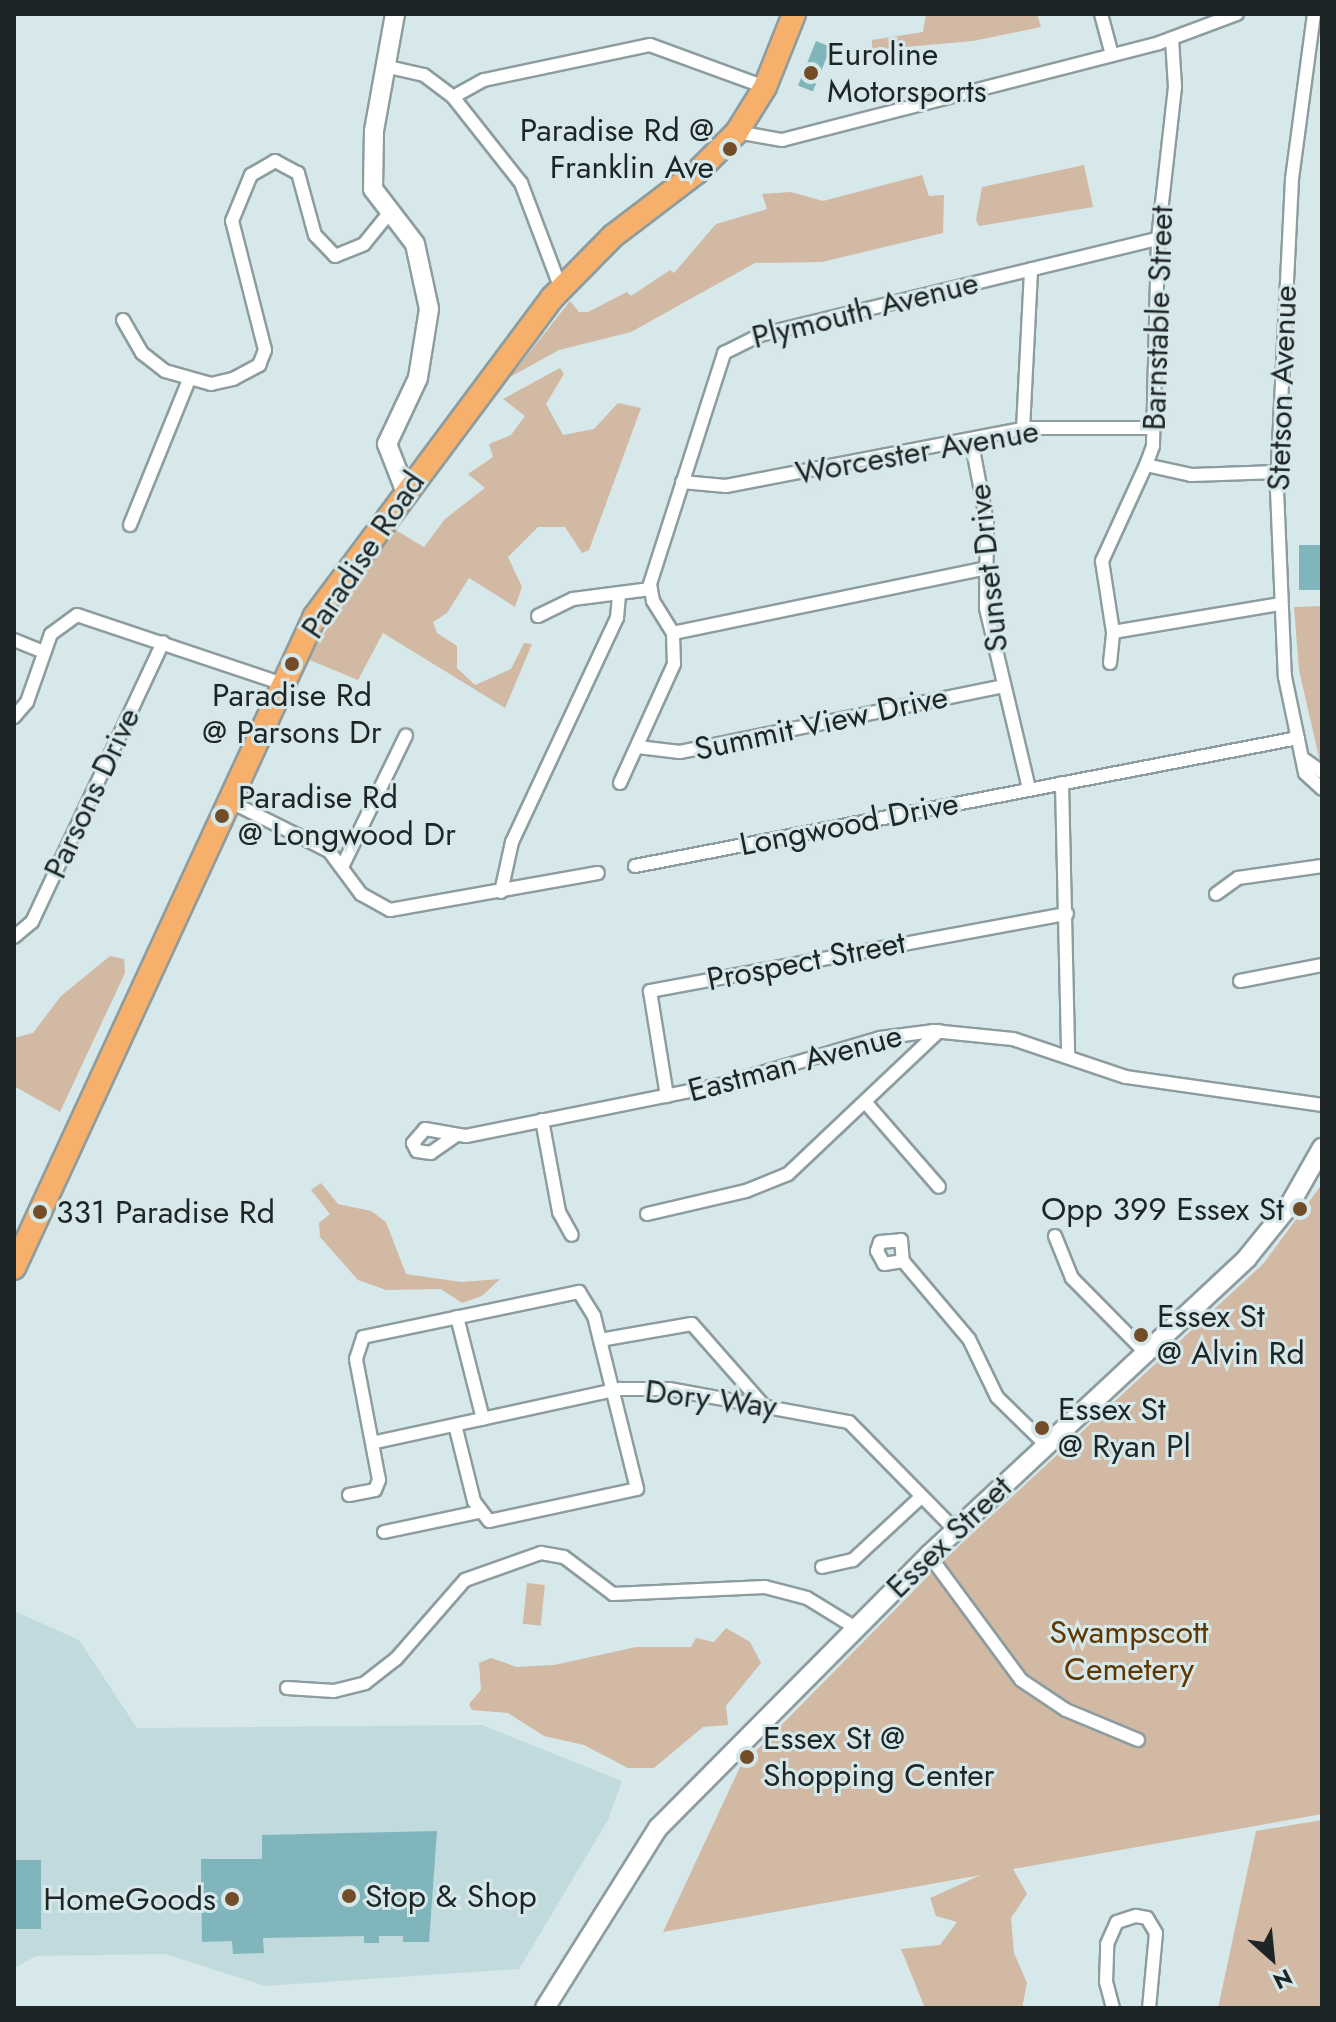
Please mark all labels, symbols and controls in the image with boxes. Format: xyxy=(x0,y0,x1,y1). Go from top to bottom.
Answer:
place label: Euroline Motorsports xyxy=(827,36,987,111)
marker: Euroline Motorsports xyxy=(802,64,820,82)
place label: Paradise Rd @ Franklin Ave xyxy=(520,112,714,187)
marker: Paradise Rd @ Franklin Ave xyxy=(721,140,739,158)
street label: Barnstable Street xyxy=(1135,205,1181,431)
street label: Plymouth Avenue xyxy=(748,263,982,357)
street label: Stetson Avenue xyxy=(1259,284,1305,492)
street label: Worcester Avenue xyxy=(792,412,1042,492)
street label: Paradise Road xyxy=(293,464,433,646)
street label: Sunset Drive xyxy=(960,482,1016,654)
marker: Paradise Rd @ Parsons Dr xyxy=(283,655,301,673)
place label: Paradise Rd @ Parsons Dr xyxy=(202,677,382,752)
street label: Summit View Drive xyxy=(691,677,951,769)
street label: Parsons Drive xyxy=(36,702,148,884)
place label: Paradise Rd @ Longwood Dr xyxy=(238,779,456,854)
street label: Longwood Drive xyxy=(736,784,962,864)
marker: Paradise Rd @ Longwood Dr xyxy=(213,807,231,825)
street label: Prospect Street xyxy=(703,923,909,999)
street label: Eastman Avenue xyxy=(684,1016,906,1110)
place label: Opp 399 Essex St xyxy=(1041,1190,1284,1228)
place label: 331 Paradise Rd xyxy=(56,1193,275,1231)
marker: Opp 399 Essex St xyxy=(1291,1200,1309,1218)
marker: 331 Paradise Rd xyxy=(31,1203,49,1221)
place label: Essex St @ Alvin Rd xyxy=(1157,1298,1305,1373)
marker: Essex St @ Alvin Rd xyxy=(1132,1326,1150,1344)
street label: Dory Way xyxy=(643,1372,779,1426)
place label: Essex St @ Ryan Pl xyxy=(1058,1391,1191,1466)
marker: Essex St @ Ryan Pl xyxy=(1033,1419,1051,1437)
street label: Essex Street xyxy=(879,1468,1019,1606)
park label: Swampscott Cemetery xyxy=(1050,1614,1208,1689)
place label: Essex St @ Shopping Center xyxy=(763,1720,995,1795)
marker: Essex St @ Shopping Center xyxy=(738,1748,756,1766)
place label: Stop & Shop xyxy=(365,1877,537,1915)
place label: HomeGoods xyxy=(43,1880,216,1918)
marker: Stop & Shop xyxy=(340,1887,358,1905)
marker: HomeGoods xyxy=(223,1890,241,1908)
north arrow xyxy=(1232,1918,1312,1998)
text: N xyxy=(1268,1961,1298,1998)

